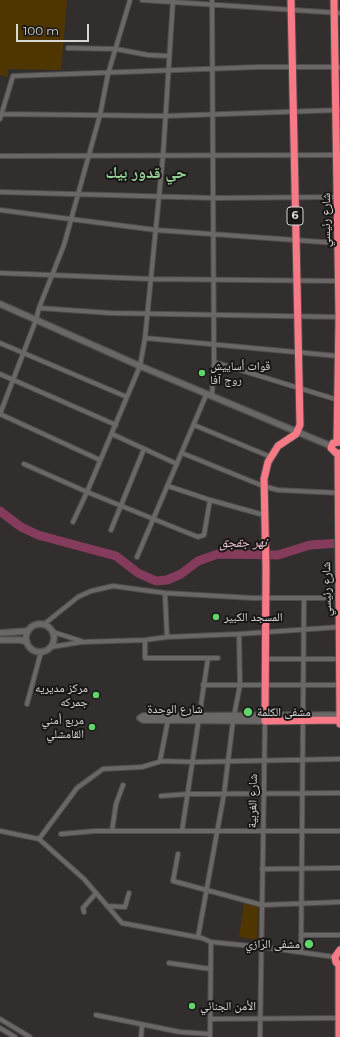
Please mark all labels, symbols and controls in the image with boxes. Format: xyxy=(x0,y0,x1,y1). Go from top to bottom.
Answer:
scale bar xyxy=(18,16,91,42)
text: 100 m xyxy=(23,23,59,38)
district label: حي قدور بيك xyxy=(105,163,187,183)
street label: شارع رئيسي xyxy=(319,193,333,247)
road number: 6 xyxy=(287,207,303,225)
place label: قوات أساييش روج آفا xyxy=(210,359,270,387)
marker: قوات أساييش روج آفا xyxy=(197,368,207,378)
water label: نهر جقجق xyxy=(219,535,267,551)
street label: شارع رئيسي xyxy=(319,562,335,616)
place label: المسجد الكبير xyxy=(224,610,283,624)
marker: المسجد الكبير xyxy=(211,612,221,622)
place label: مركز مديريه جمركه xyxy=(35,681,88,709)
marker: مركز مديريه جمركه xyxy=(91,690,101,700)
street label: شارع الوحدة xyxy=(147,702,203,716)
place label: مشفى الكلمة xyxy=(257,705,311,719)
marker: مشفى الكلمة xyxy=(242,706,254,718)
place label: مربع أمني القامشلي xyxy=(41,713,84,741)
marker: مربع أمني القامشلي xyxy=(87,722,97,732)
street label: شارع الغربية xyxy=(245,774,261,828)
place label: مشفى الرّازي xyxy=(245,937,300,951)
marker: مشفى الرّازي xyxy=(303,938,315,950)
place label: الأمن الجنائي xyxy=(200,999,256,1013)
marker: الأمن الجنائي xyxy=(187,1001,197,1011)

